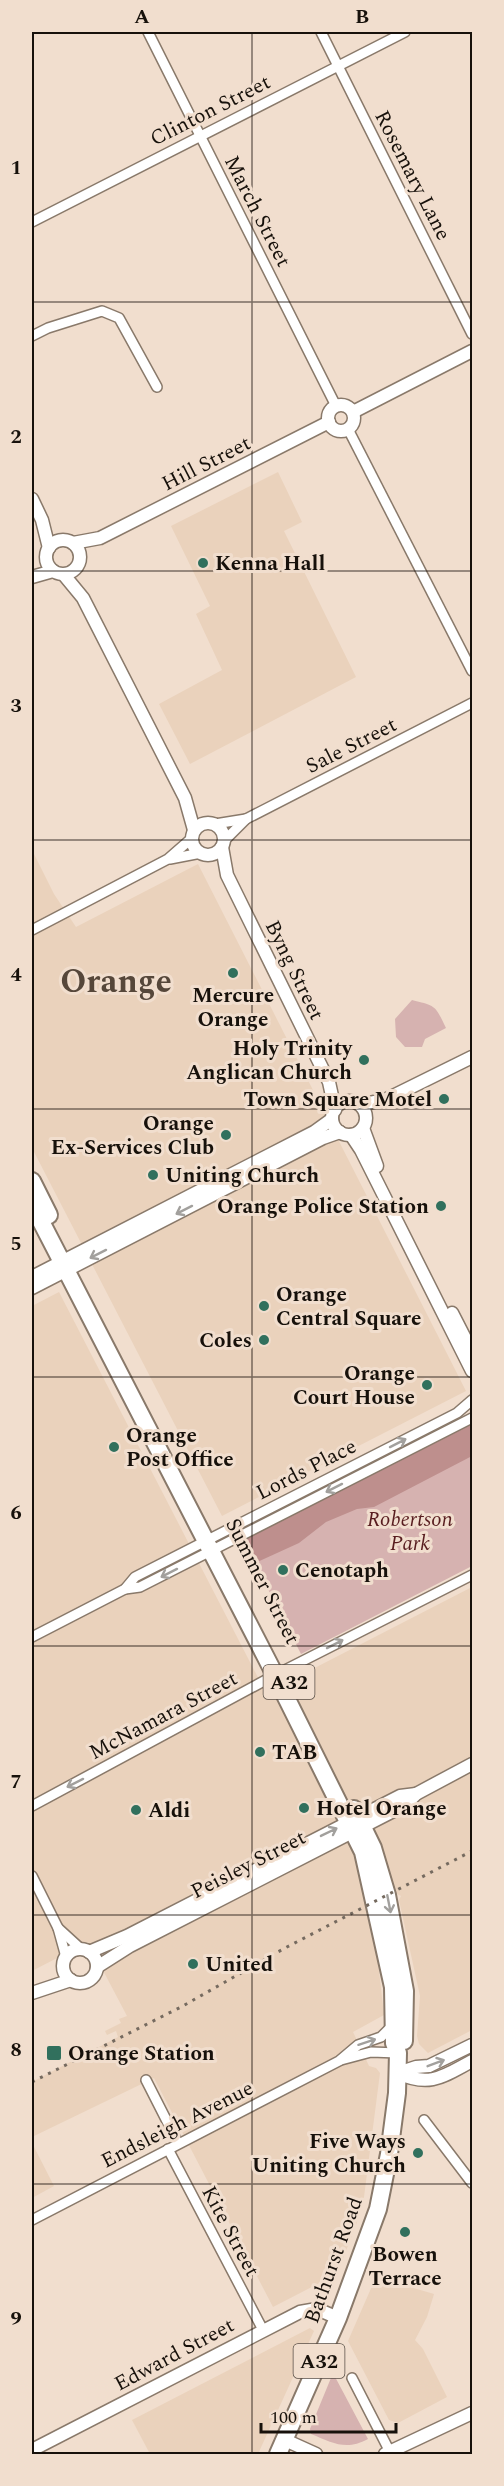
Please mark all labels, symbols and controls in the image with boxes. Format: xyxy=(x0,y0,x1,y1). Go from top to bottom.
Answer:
text: A xyxy=(134,2,150,32)
text: B xyxy=(355,2,369,32)
street label: Clinton Street xyxy=(145,67,276,155)
street label: Rosemary Lane xyxy=(366,105,459,246)
street label: March Street xyxy=(215,150,299,273)
text: 1 xyxy=(10,153,22,183)
text: 2 xyxy=(10,422,22,452)
street label: Hill Street xyxy=(156,428,257,500)
place label: Kenna Hall xyxy=(215,548,325,580)
marker: Kenna Hall xyxy=(196,556,210,570)
text: 3 xyxy=(10,691,22,721)
street label: Sale Street xyxy=(300,709,403,782)
street label: Byng Street xyxy=(256,915,332,1026)
district label: Orange xyxy=(60,957,172,1007)
text: 4 xyxy=(10,960,22,990)
marker: Mercure Orange xyxy=(226,966,240,980)
place label: Mercure Orange xyxy=(192,980,274,1036)
place label: Holy Trinity Anglican Church xyxy=(186,1033,353,1089)
marker: Holy Trinity Anglican Church xyxy=(357,1053,371,1067)
place label: Town Square Motel xyxy=(244,1084,432,1116)
marker: Town Square Motel xyxy=(437,1092,451,1106)
place label: Orange Ex-Services Club xyxy=(51,1108,214,1164)
marker: Orange Ex-Services Club xyxy=(219,1128,233,1142)
place label: Uniting Church xyxy=(165,1160,319,1192)
marker: Uniting Church xyxy=(146,1168,160,1182)
place label: Orange Police Station xyxy=(217,1191,429,1223)
marker: Orange Police Station xyxy=(434,1199,448,1213)
one-way arrow xyxy=(176,1205,194,1216)
text: 5 xyxy=(10,1229,22,1259)
one-way arrow xyxy=(89,1249,107,1261)
place label: Orange Central Square xyxy=(276,1279,421,1335)
marker: Orange Central Square xyxy=(257,1299,271,1313)
place label: Coles xyxy=(199,1325,252,1357)
marker: Coles xyxy=(257,1333,271,1347)
place label: Orange Court House xyxy=(293,1358,415,1414)
marker: Orange Court House xyxy=(420,1378,434,1392)
place label: Orange Post Office xyxy=(126,1420,234,1476)
street label: Lords Place xyxy=(251,1431,362,1509)
one-way arrow xyxy=(389,1436,407,1448)
marker: Orange Post Office xyxy=(107,1440,121,1454)
one-way arrow xyxy=(325,1483,343,1494)
text: 6 xyxy=(10,1498,22,1528)
park label: Robertson Park xyxy=(367,1504,453,1560)
street label: Summer Street xyxy=(217,1513,308,1650)
place label: Cenotaph xyxy=(295,1555,389,1587)
marker: Cenotaph xyxy=(276,1563,290,1577)
one-way arrow xyxy=(160,1568,178,1579)
one-way arrow xyxy=(326,1638,344,1650)
street label: McNamara Street xyxy=(83,1663,244,1769)
road number: A32 xyxy=(264,1665,314,1699)
place label: TAB xyxy=(272,1737,317,1769)
marker: TAB xyxy=(253,1745,267,1759)
text: 7 xyxy=(10,1767,22,1797)
one-way arrow xyxy=(67,1778,85,1789)
place label: Hotel Orange xyxy=(316,1793,447,1825)
place label: Aldi xyxy=(148,1795,190,1827)
marker: Hotel Orange xyxy=(297,1801,311,1815)
marker: Aldi xyxy=(129,1803,143,1817)
street label: Peisley Street xyxy=(185,1822,312,1908)
one-way arrow xyxy=(320,1826,338,1838)
one-way arrow xyxy=(384,1894,395,1913)
place label: United xyxy=(205,1949,273,1981)
marker: United xyxy=(186,1957,200,1971)
text: 8 xyxy=(10,2035,22,2065)
one-way arrow xyxy=(357,2036,376,2047)
place label: Orange Station xyxy=(68,2038,215,2070)
marker: Orange Station xyxy=(45,2044,63,2062)
one-way arrow xyxy=(427,2056,445,2067)
street label: Endsleigh Avenue xyxy=(95,2073,259,2177)
place label: Five Ways Uniting Church xyxy=(252,2126,406,2182)
marker: Five Ways Uniting Church xyxy=(411,2146,425,2160)
street label: Kite Street xyxy=(193,2180,268,2283)
street label: Bathurst Road xyxy=(296,2192,372,2328)
marker: Bowen Terrace xyxy=(398,2225,412,2239)
place label: Bowen Terrace xyxy=(368,2239,442,2295)
text: 9 xyxy=(10,2304,22,2334)
street label: Edward Street xyxy=(109,2310,240,2400)
road number: A32 xyxy=(294,2344,344,2378)
scale bar xyxy=(261,2396,396,2434)
text: 100 m xyxy=(270,2404,317,2431)

